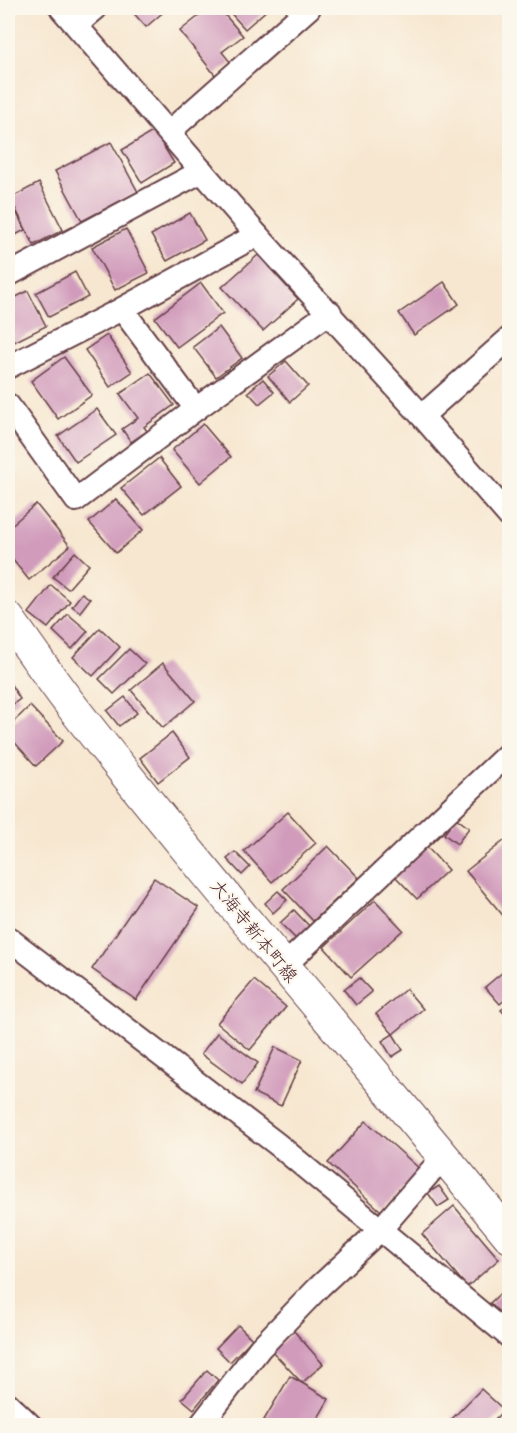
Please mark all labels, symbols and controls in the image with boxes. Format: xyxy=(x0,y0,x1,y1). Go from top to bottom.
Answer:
street label: 大海寺新本町線 xyxy=(206,874,303,987)

